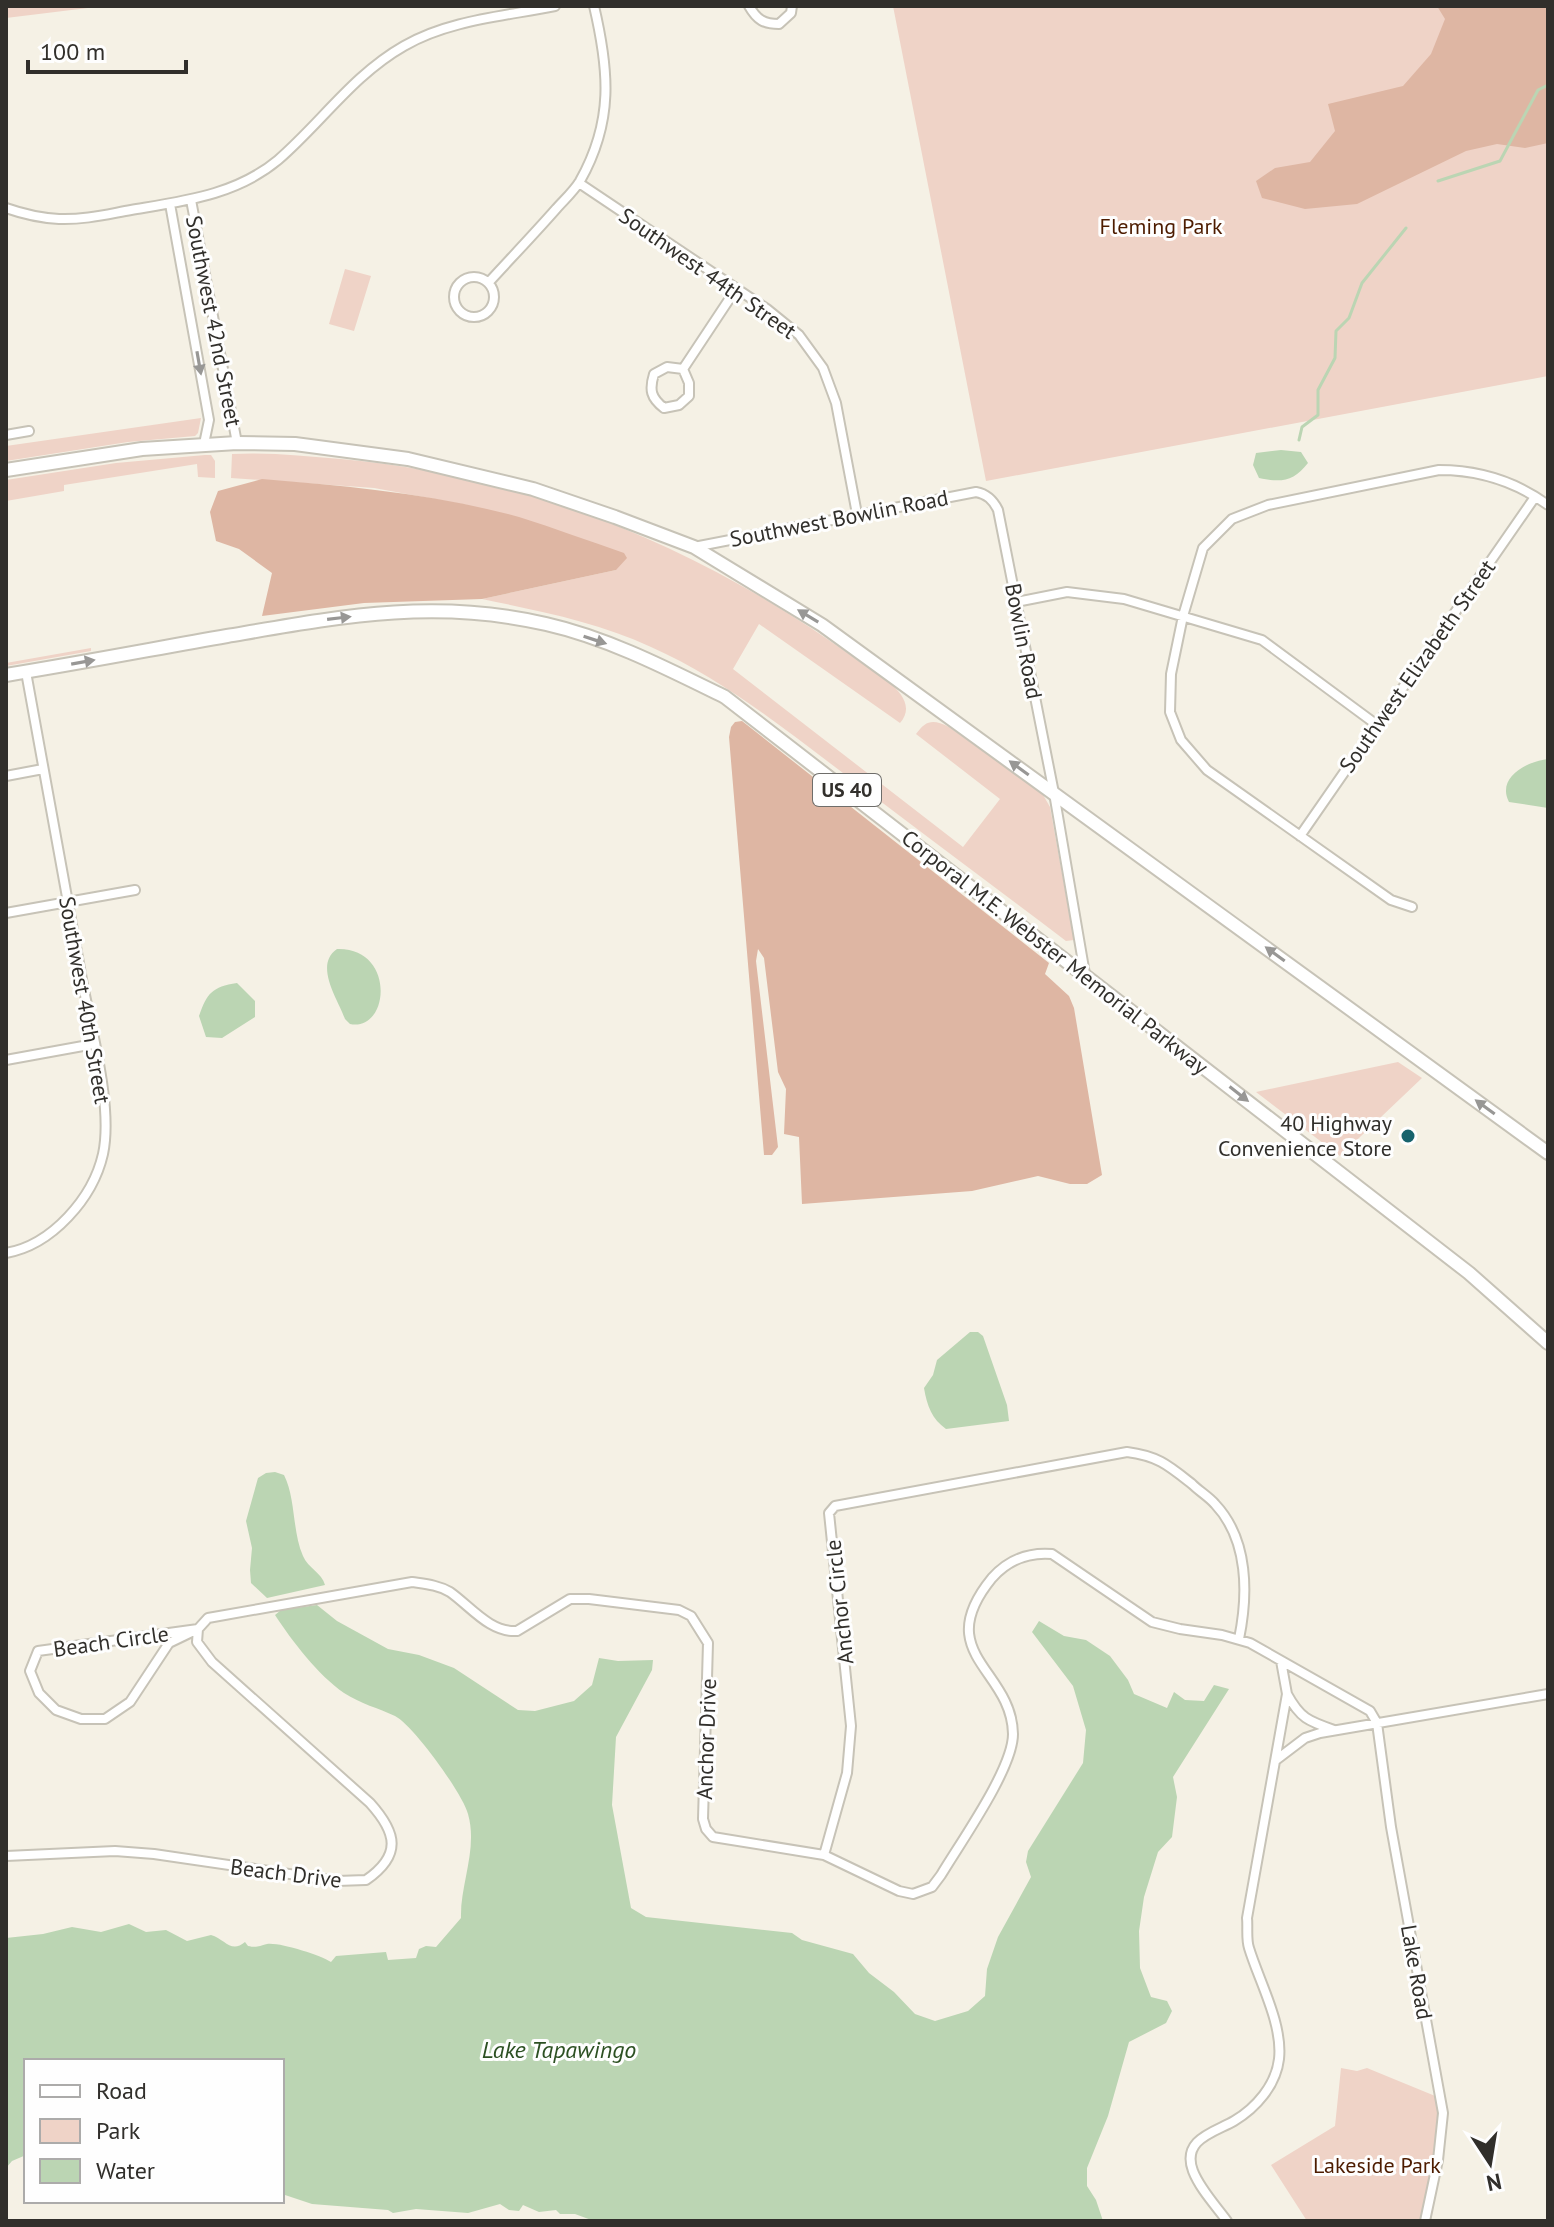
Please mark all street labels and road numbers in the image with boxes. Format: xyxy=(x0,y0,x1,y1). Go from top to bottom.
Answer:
street label: Southwest 44th Street xyxy=(614,201,803,345)
street label: Southwest 42nd Street xyxy=(180,213,248,429)
street label: Southwest Bowlin Road xyxy=(727,483,951,553)
street label: Southwest Elizabeth Street xyxy=(1333,554,1502,778)
street label: Bowlin Road xyxy=(999,581,1049,701)
road number: US 40 xyxy=(813,774,881,806)
street label: Corporal M.E. Webster Memorial Parkway xyxy=(896,823,1215,1081)
street label: Southwest 40th Street xyxy=(53,894,117,1106)
street label: Anchor Circle xyxy=(819,1538,859,1666)
street label: Beach Circle xyxy=(51,1619,171,1663)
street label: Anchor Drive xyxy=(690,1678,722,1800)
street label: Beach Drive xyxy=(229,1852,343,1894)
street label: Lake Road xyxy=(1395,1922,1439,2022)

